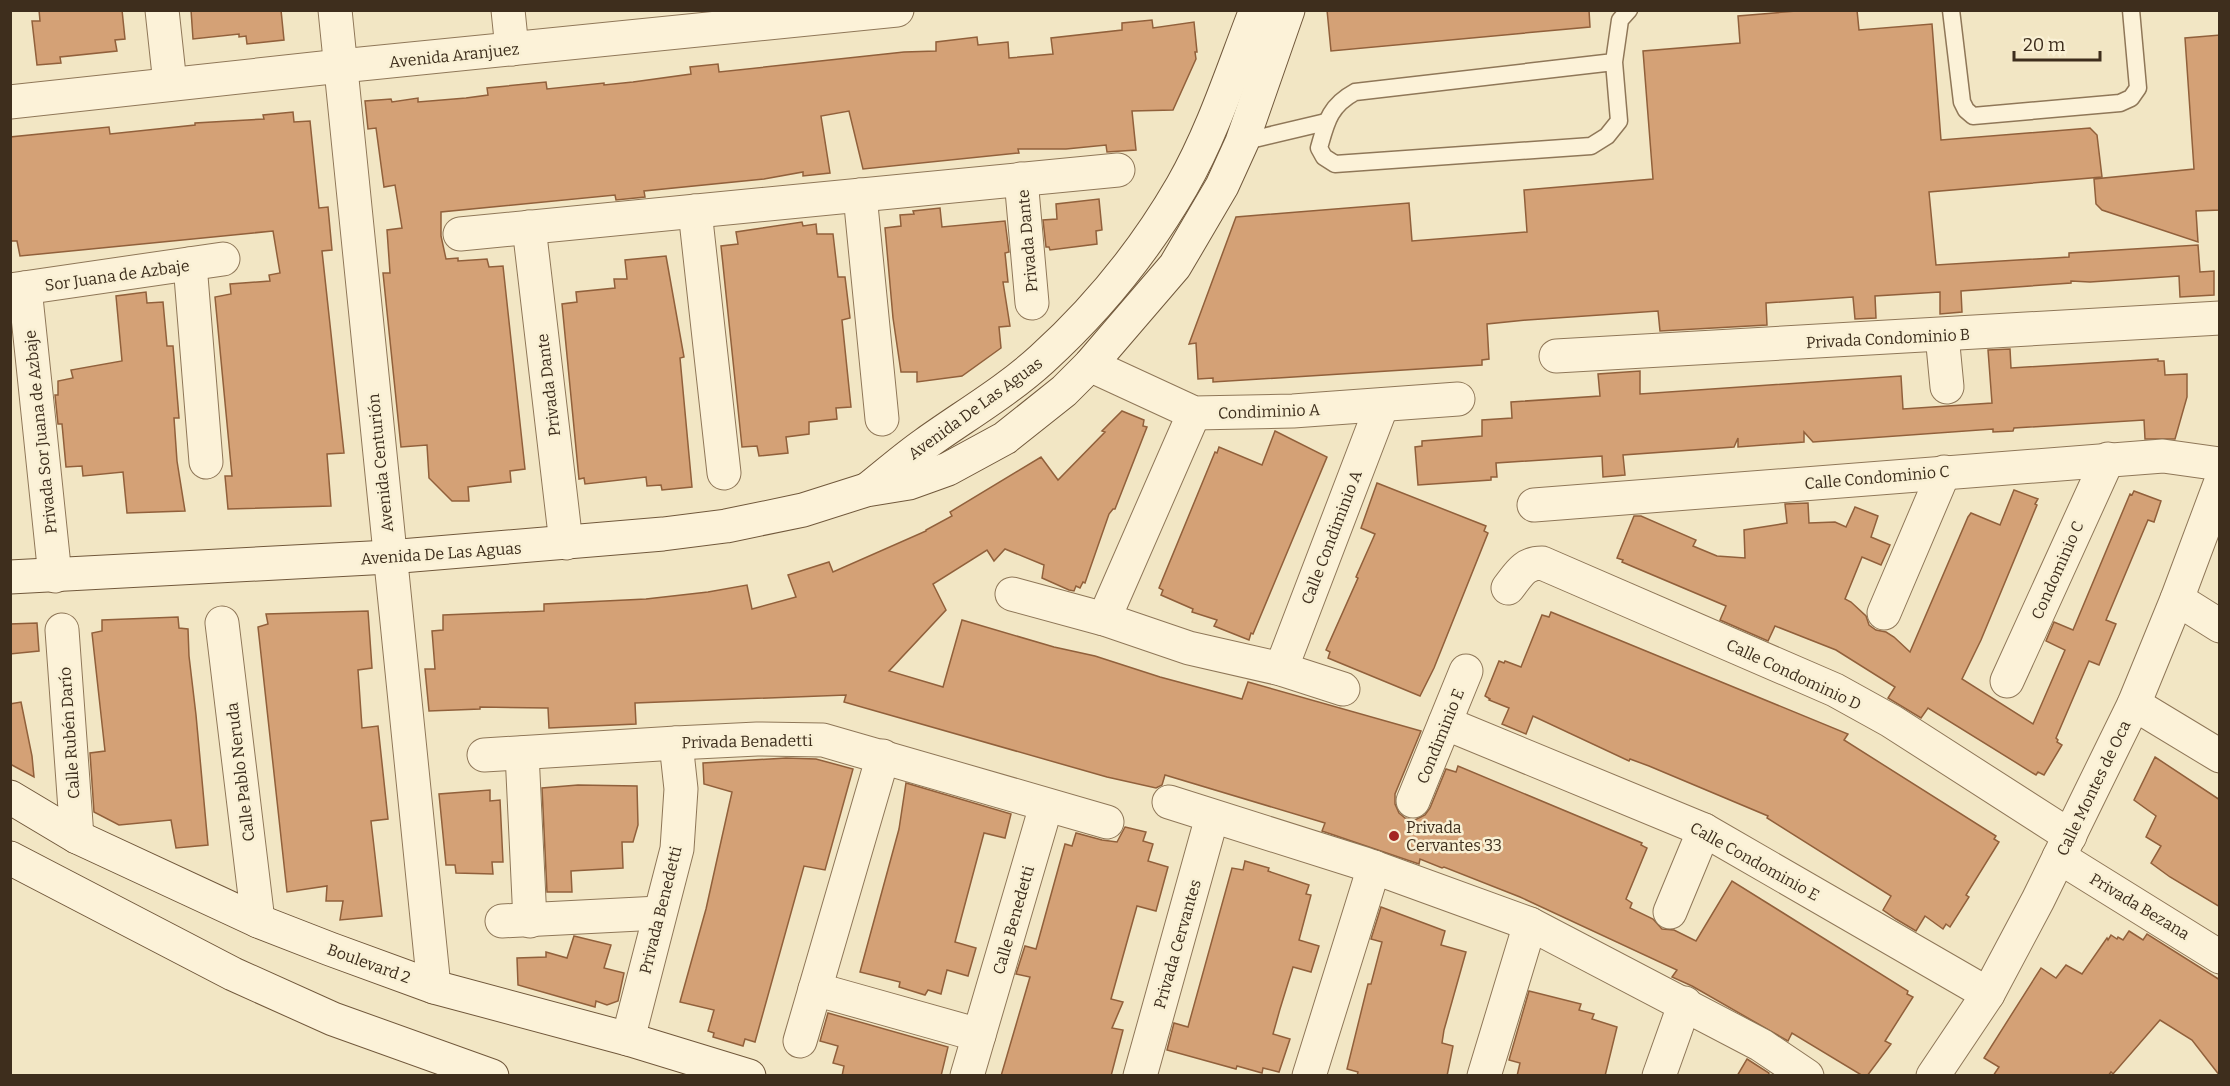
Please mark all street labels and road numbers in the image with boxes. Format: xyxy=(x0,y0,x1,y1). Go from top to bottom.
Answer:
street label: Avenida Aranjuez xyxy=(388,39,520,72)
street label: Privada Dante xyxy=(1014,189,1041,293)
street label: Sor Juana de Azbaje xyxy=(44,256,191,295)
street label: Privada Condominio B xyxy=(1805,325,1971,352)
street label: Privada Sor Juana de Azbaje xyxy=(20,329,61,535)
street label: Privada Dante xyxy=(533,333,564,437)
street label: Avenida De Las Aguas xyxy=(904,353,1046,464)
street label: Avenida Centurión xyxy=(364,393,397,533)
street label: Condiminio A xyxy=(1218,400,1321,423)
street label: Calle Condominio C xyxy=(1804,462,1950,493)
street label: Calle Condiminio A xyxy=(1297,467,1366,607)
street label: Condominio C xyxy=(2027,518,2088,622)
street label: Avenida De Las Aguas xyxy=(360,538,522,569)
street label: Calle Condominio D xyxy=(1723,635,1864,714)
street label: Calle Rubén Darío xyxy=(55,666,84,800)
street label: Condiminio E xyxy=(1413,686,1468,786)
street label: Calle Pablo Neruda xyxy=(222,701,258,843)
street label: Calle Montes de Oca xyxy=(2052,717,2135,859)
street label: Privada Benadetti xyxy=(681,731,813,752)
street label: Calle Condominio E xyxy=(1687,818,1823,905)
street label: Privada Benedetti xyxy=(635,844,686,976)
street label: Calle Benedetti xyxy=(989,863,1038,977)
street label: Privada Bezana xyxy=(2086,869,2193,944)
street label: Privada Cervantes xyxy=(1150,877,1205,1011)
street label: Boulevard 2 xyxy=(325,940,413,987)

